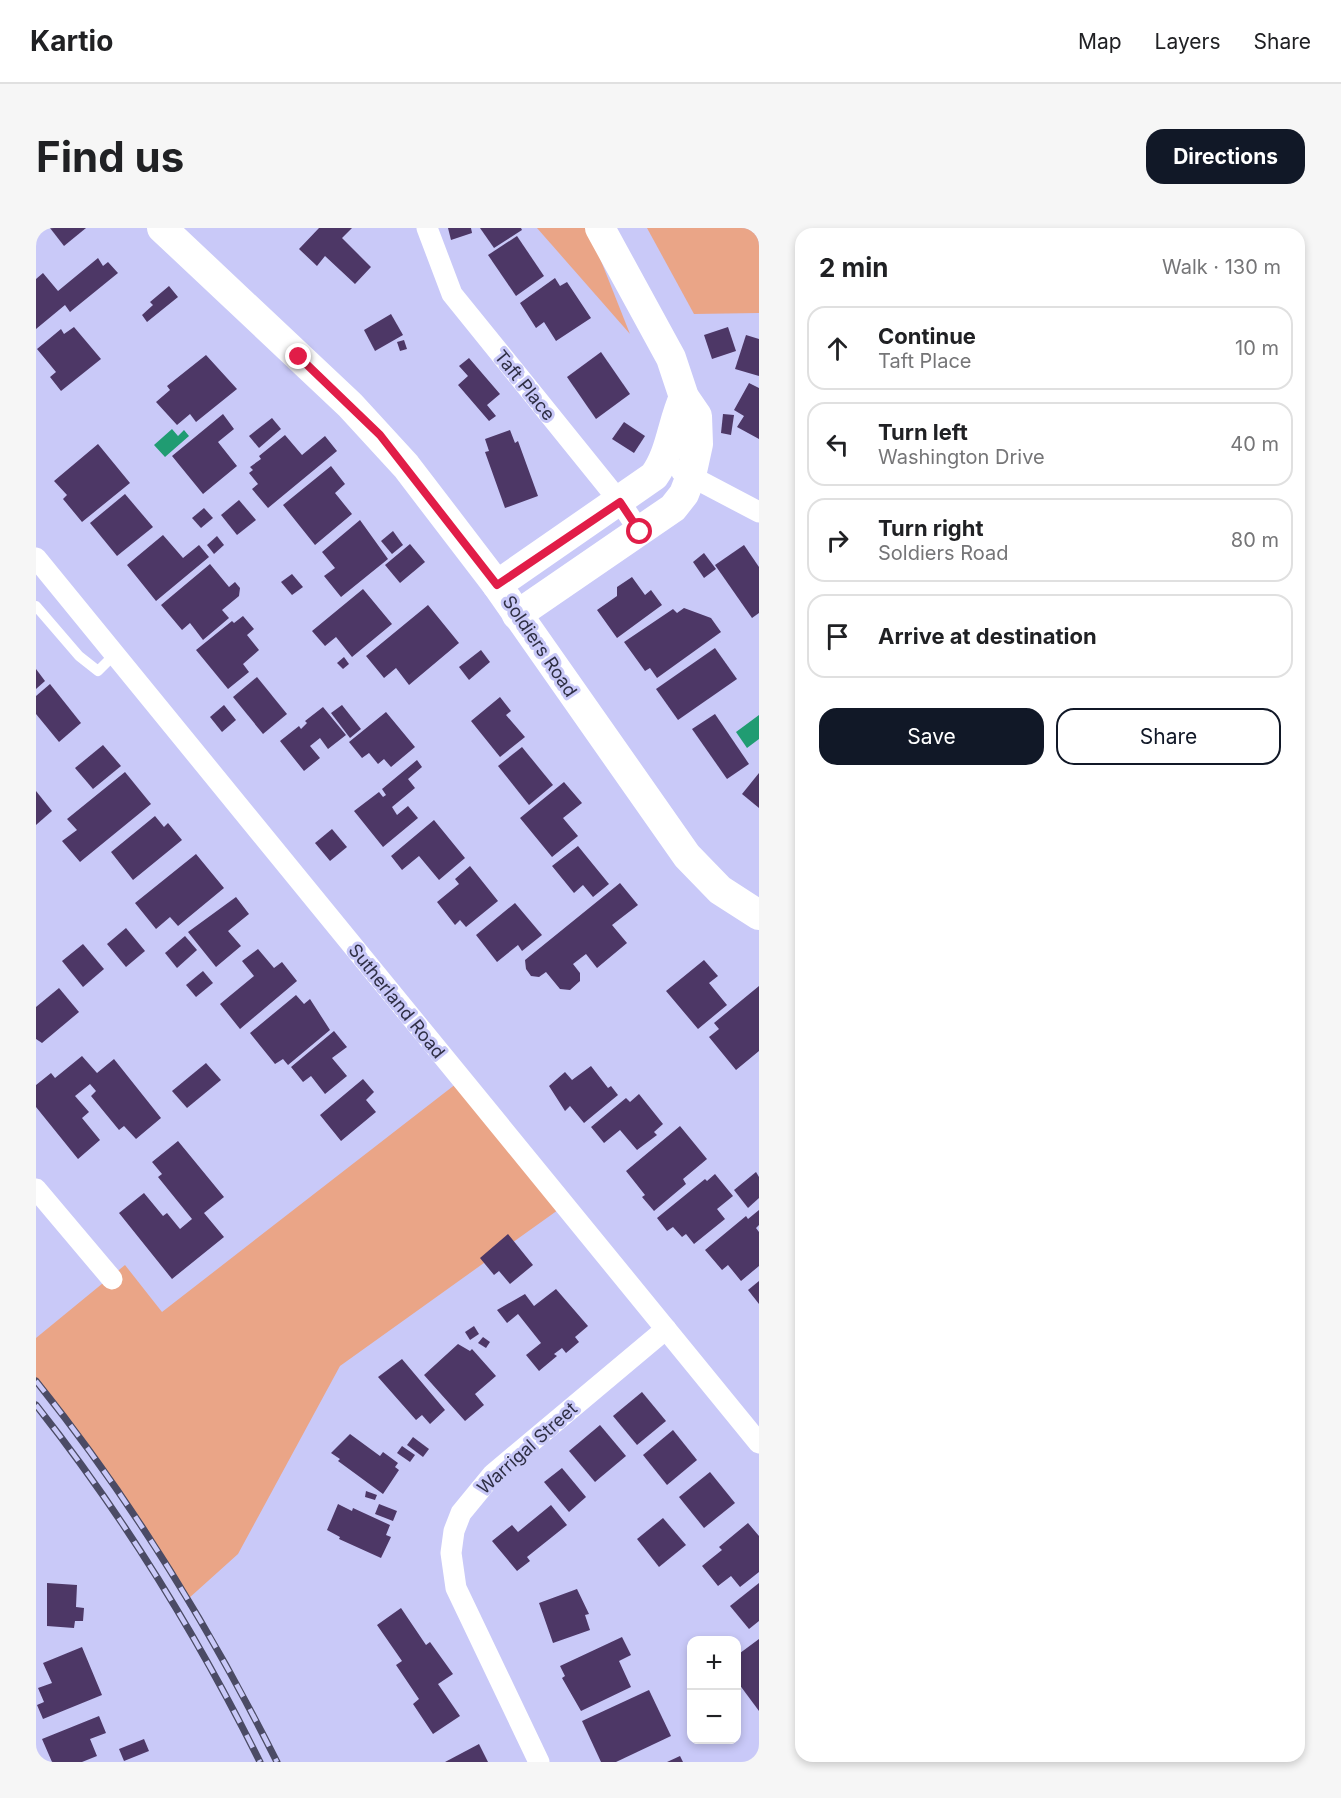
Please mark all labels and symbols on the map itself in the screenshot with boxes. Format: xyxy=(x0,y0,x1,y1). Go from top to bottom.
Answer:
route end xyxy=(285,343,311,369)
street label: Taft Place xyxy=(490,346,560,424)
route start xyxy=(626,518,652,544)
street label: Soldiers Road xyxy=(498,591,582,701)
street label: Sutherland Road xyxy=(345,940,449,1062)
street label: Warrigal Street xyxy=(473,1398,581,1498)

